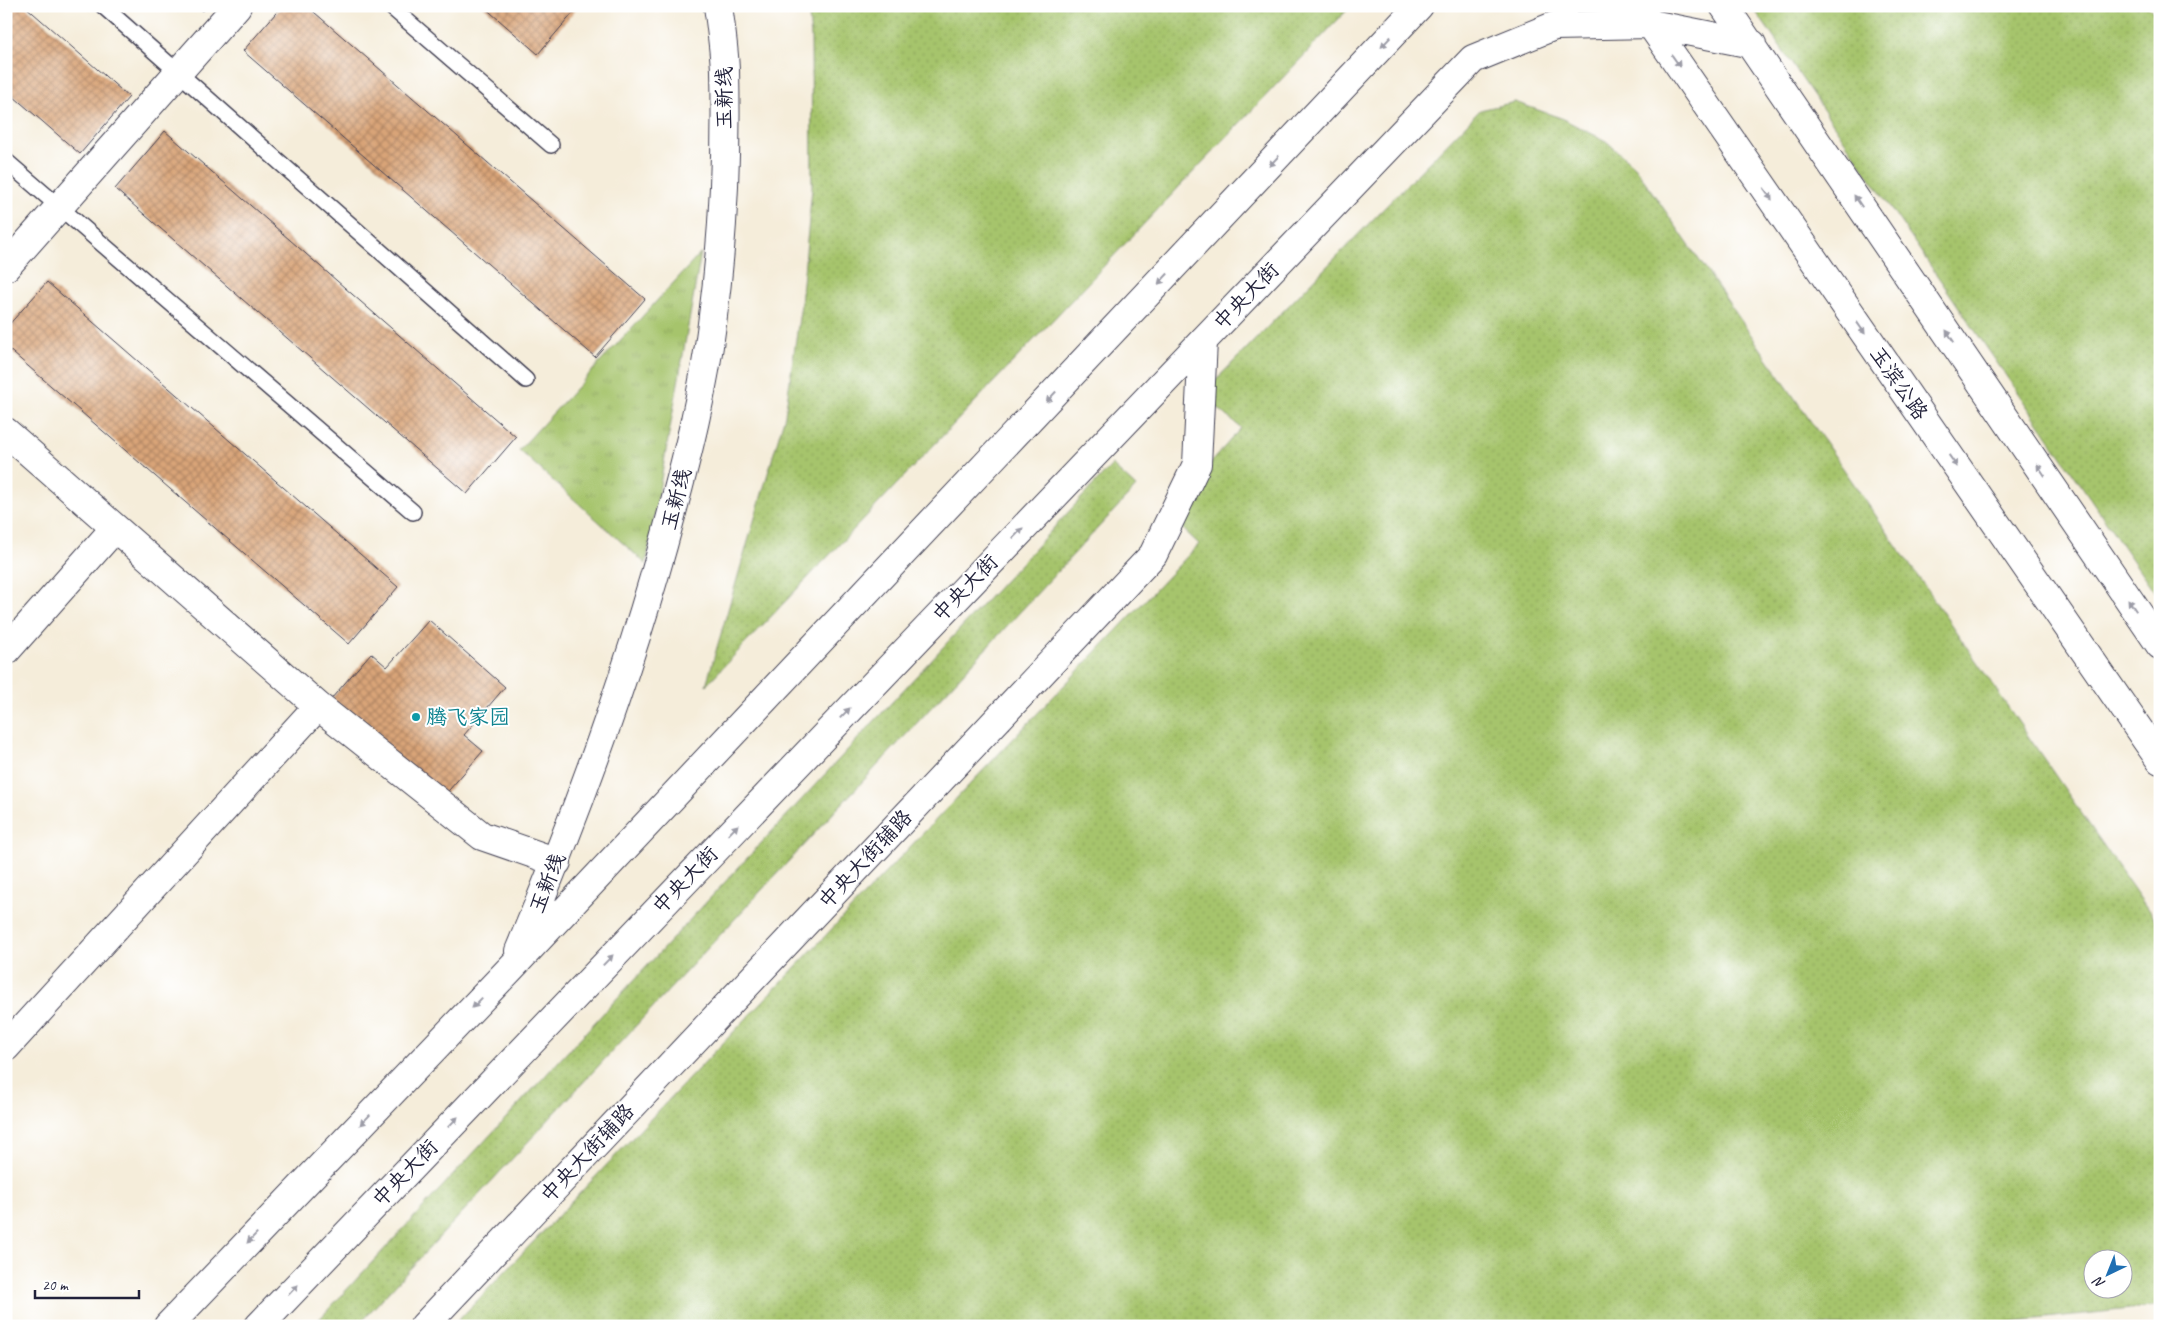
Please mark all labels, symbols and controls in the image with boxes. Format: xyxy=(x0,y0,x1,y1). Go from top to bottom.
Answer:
one-way arrow xyxy=(1380,36,1392,48)
one-way arrow xyxy=(1671,54,1681,67)
street label: 玉新线 xyxy=(711,67,737,130)
one-way arrow xyxy=(1268,154,1280,166)
one-way arrow xyxy=(1763,187,1773,201)
one-way arrow xyxy=(1854,195,1863,208)
street label: 中央大街 xyxy=(1207,257,1285,335)
one-way arrow xyxy=(1157,272,1169,284)
one-way arrow xyxy=(1856,321,1866,335)
one-way arrow xyxy=(1945,329,1955,342)
street label: 玉滨公路 xyxy=(1864,341,1934,425)
one-way arrow xyxy=(1045,390,1057,402)
one-way arrow xyxy=(1948,455,1958,468)
one-way arrow xyxy=(2036,463,2046,477)
street label: 玉新线 xyxy=(655,465,697,533)
one-way arrow xyxy=(1012,527,1024,539)
street label: 中央大街 xyxy=(926,549,1004,627)
one-way arrow xyxy=(2127,598,2137,611)
place label: 腾飞家园 xyxy=(426,704,510,730)
one-way arrow xyxy=(839,708,851,720)
marker: 腾飞家园 xyxy=(410,711,422,723)
street label: 中央大街辅路 xyxy=(813,804,917,914)
one-way arrow xyxy=(727,825,739,837)
street label: 中央大街 xyxy=(646,841,724,919)
street label: 玉新线 xyxy=(523,849,571,917)
one-way arrow xyxy=(602,955,614,967)
one-way arrow xyxy=(471,997,483,1009)
street label: 中央大街辅路 xyxy=(535,1098,639,1208)
one-way arrow xyxy=(359,1114,371,1126)
one-way arrow xyxy=(447,1117,459,1129)
street label: 中央大街 xyxy=(366,1134,444,1212)
one-way arrow xyxy=(246,1231,258,1243)
north arrow xyxy=(2084,1250,2134,1300)
scale bar xyxy=(35,1267,139,1299)
text: N xyxy=(2089,1272,2108,1292)
text: 20 m xyxy=(42,1276,69,1295)
one-way arrow xyxy=(287,1285,299,1297)

